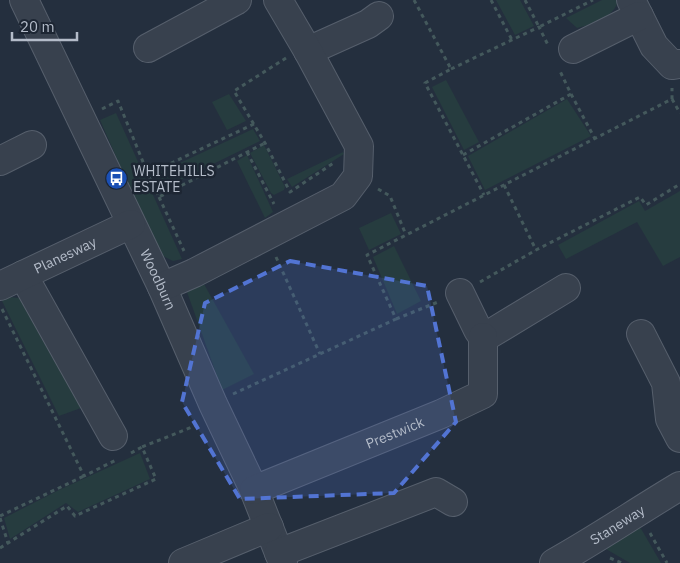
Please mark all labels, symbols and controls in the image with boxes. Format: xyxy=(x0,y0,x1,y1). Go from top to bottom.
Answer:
scale bar xyxy=(12,10,78,42)
text: 20 m xyxy=(20,17,55,36)
place label: WHITEHILLS ESTATE xyxy=(133,162,215,196)
bus stop icon: WHITEHILLS ESTATE xyxy=(105,167,129,191)
street label: Planesway xyxy=(31,233,99,278)
street label: Woodburn xyxy=(136,246,180,313)
street label: Prestwick xyxy=(363,413,427,453)
street label: Staneway xyxy=(587,501,648,549)

